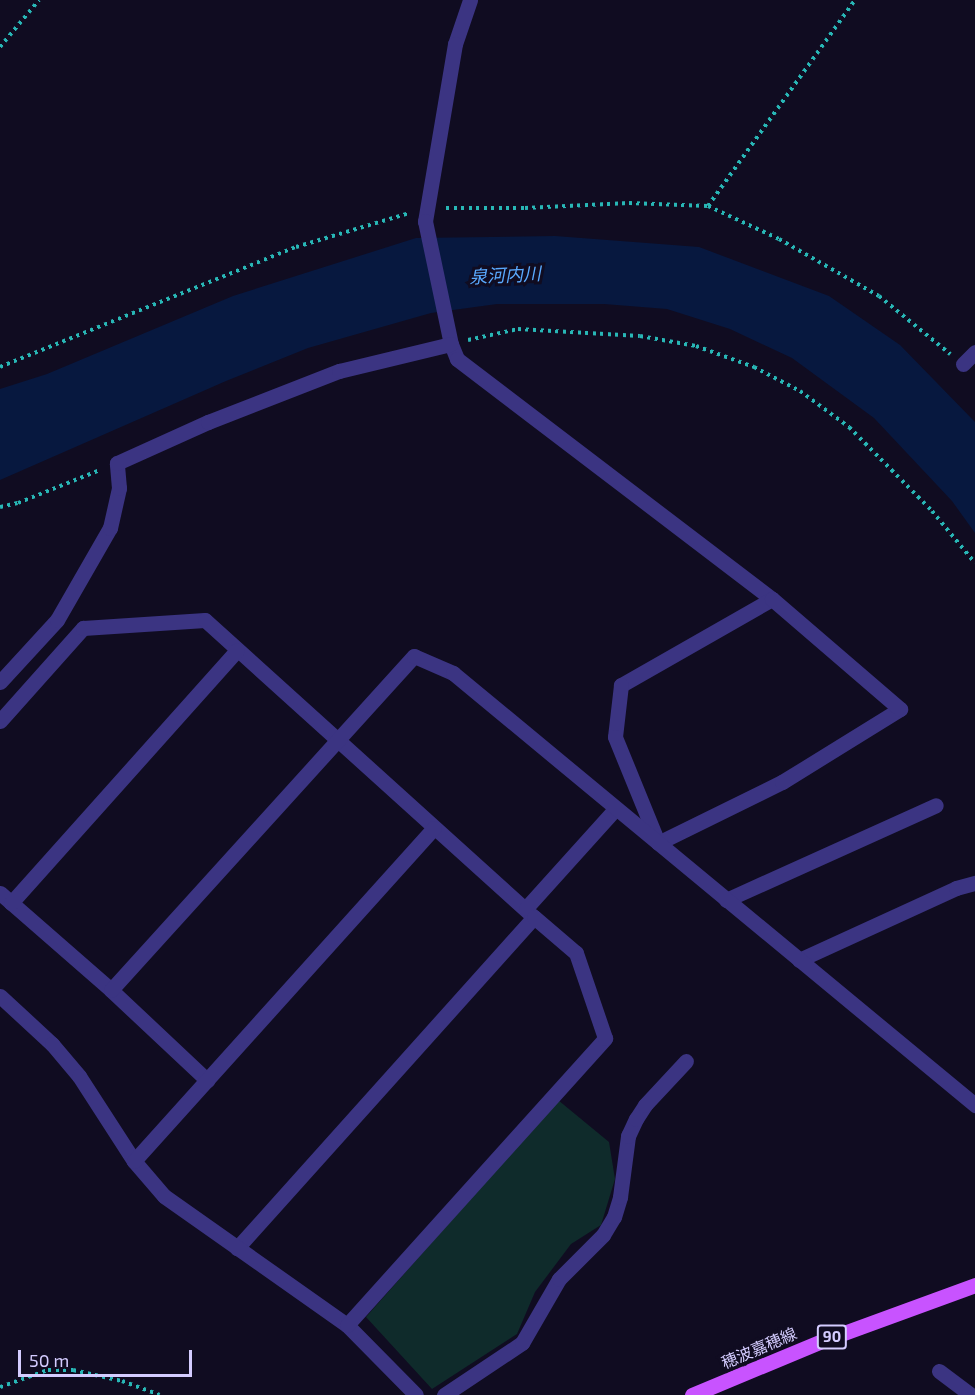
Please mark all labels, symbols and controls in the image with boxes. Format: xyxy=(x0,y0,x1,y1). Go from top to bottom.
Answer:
water label: 泉河内川 xyxy=(468,262,542,288)
street label: 穂波嘉穂線 xyxy=(718,1324,800,1372)
road number: 90 xyxy=(816,1325,848,1349)
scale bar xyxy=(21,1338,195,1376)
text: 50 m xyxy=(29,1349,69,1371)

